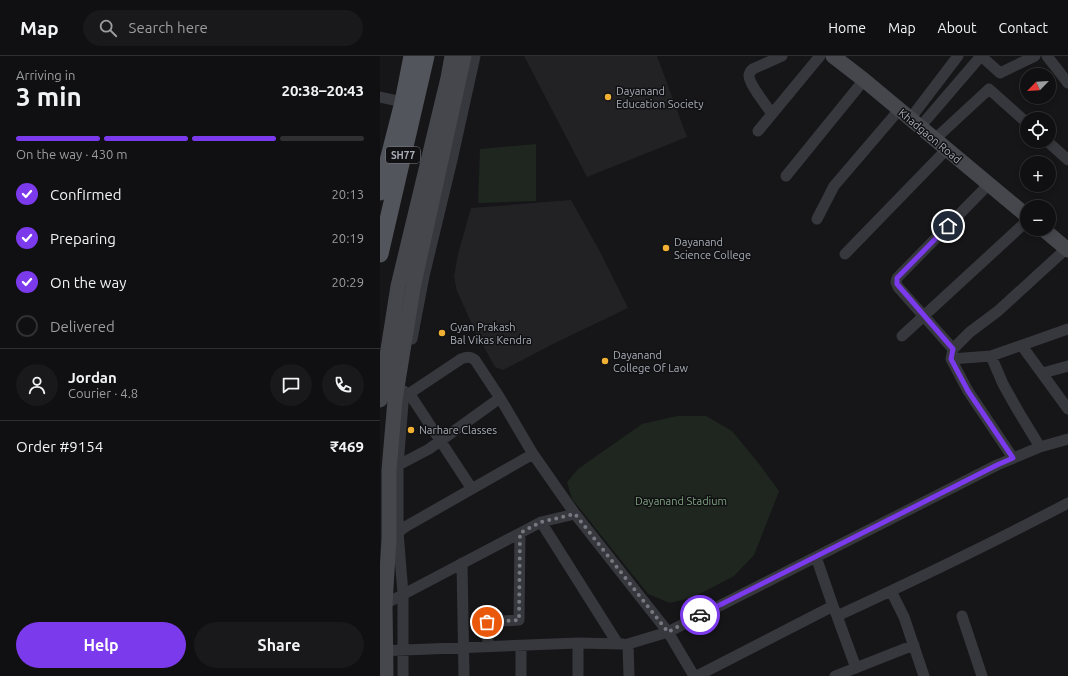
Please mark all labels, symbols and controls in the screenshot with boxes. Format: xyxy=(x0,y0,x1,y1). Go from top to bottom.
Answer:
search box xyxy=(83,10,363,46)
text: Map xyxy=(20,17,59,39)
icon: search xyxy=(97,17,119,39)
text: Search here xyxy=(129,19,208,36)
text: Home xyxy=(828,20,866,36)
text: Map xyxy=(888,20,916,36)
text: About xyxy=(938,20,977,36)
text: Contact xyxy=(999,20,1048,36)
text: Arriving in xyxy=(16,68,75,82)
north arrow xyxy=(1020,68,1056,104)
map controls xyxy=(1020,68,1056,236)
text: 3 min xyxy=(16,82,82,111)
text: 20:38–20:43 xyxy=(281,82,364,99)
place label: Dayanand Education Society xyxy=(616,85,704,110)
marker: Dayanand Education Society xyxy=(603,92,613,102)
street label: Khadgaon Road xyxy=(896,106,964,166)
button: locate xyxy=(1020,112,1056,148)
text: On the way · 430 m xyxy=(16,147,128,161)
road number: SH77 xyxy=(386,147,420,163)
button: + xyxy=(1020,156,1056,192)
icon: check xyxy=(16,183,38,205)
text: Confirmed xyxy=(50,186,122,203)
text: 20:13 xyxy=(331,187,364,201)
button: − xyxy=(1020,200,1056,236)
pin xyxy=(931,209,965,243)
icon: home xyxy=(937,215,959,237)
icon: check xyxy=(16,227,38,249)
text: Preparing xyxy=(50,230,116,247)
text: 20:19 xyxy=(331,231,364,245)
place label: Dayanand Science College xyxy=(674,236,751,261)
marker: Dayanand Science College xyxy=(661,243,671,253)
icon: check xyxy=(16,271,38,293)
text: On the way xyxy=(50,274,126,291)
text: 20:29 xyxy=(331,275,364,289)
text: Delivered xyxy=(50,318,115,335)
place label: Gyan Prakash Bal Vikas Kendra xyxy=(450,321,532,346)
marker: Gyan Prakash Bal Vikas Kendra xyxy=(437,328,447,338)
place label: Dayanand College Of Law xyxy=(613,349,688,374)
marker: Dayanand College Of Law xyxy=(600,356,610,366)
button: person xyxy=(16,364,58,406)
button: chat xyxy=(270,364,312,406)
button: phone xyxy=(322,364,364,406)
text: Jordan xyxy=(68,369,117,386)
text: Courier · 4.8 xyxy=(68,386,138,400)
place label: Narhare Classes xyxy=(419,424,497,436)
marker: Narhare Classes xyxy=(406,425,416,435)
text: Order #9154 xyxy=(16,438,103,455)
text: ₹469 xyxy=(330,438,364,455)
park label: Dayanand Stadium xyxy=(635,495,727,507)
courier xyxy=(680,595,720,635)
icon: car xyxy=(689,604,711,626)
pin xyxy=(470,605,504,639)
icon: bag xyxy=(476,611,498,633)
button: Help xyxy=(16,622,186,668)
button: Share xyxy=(194,622,364,668)

